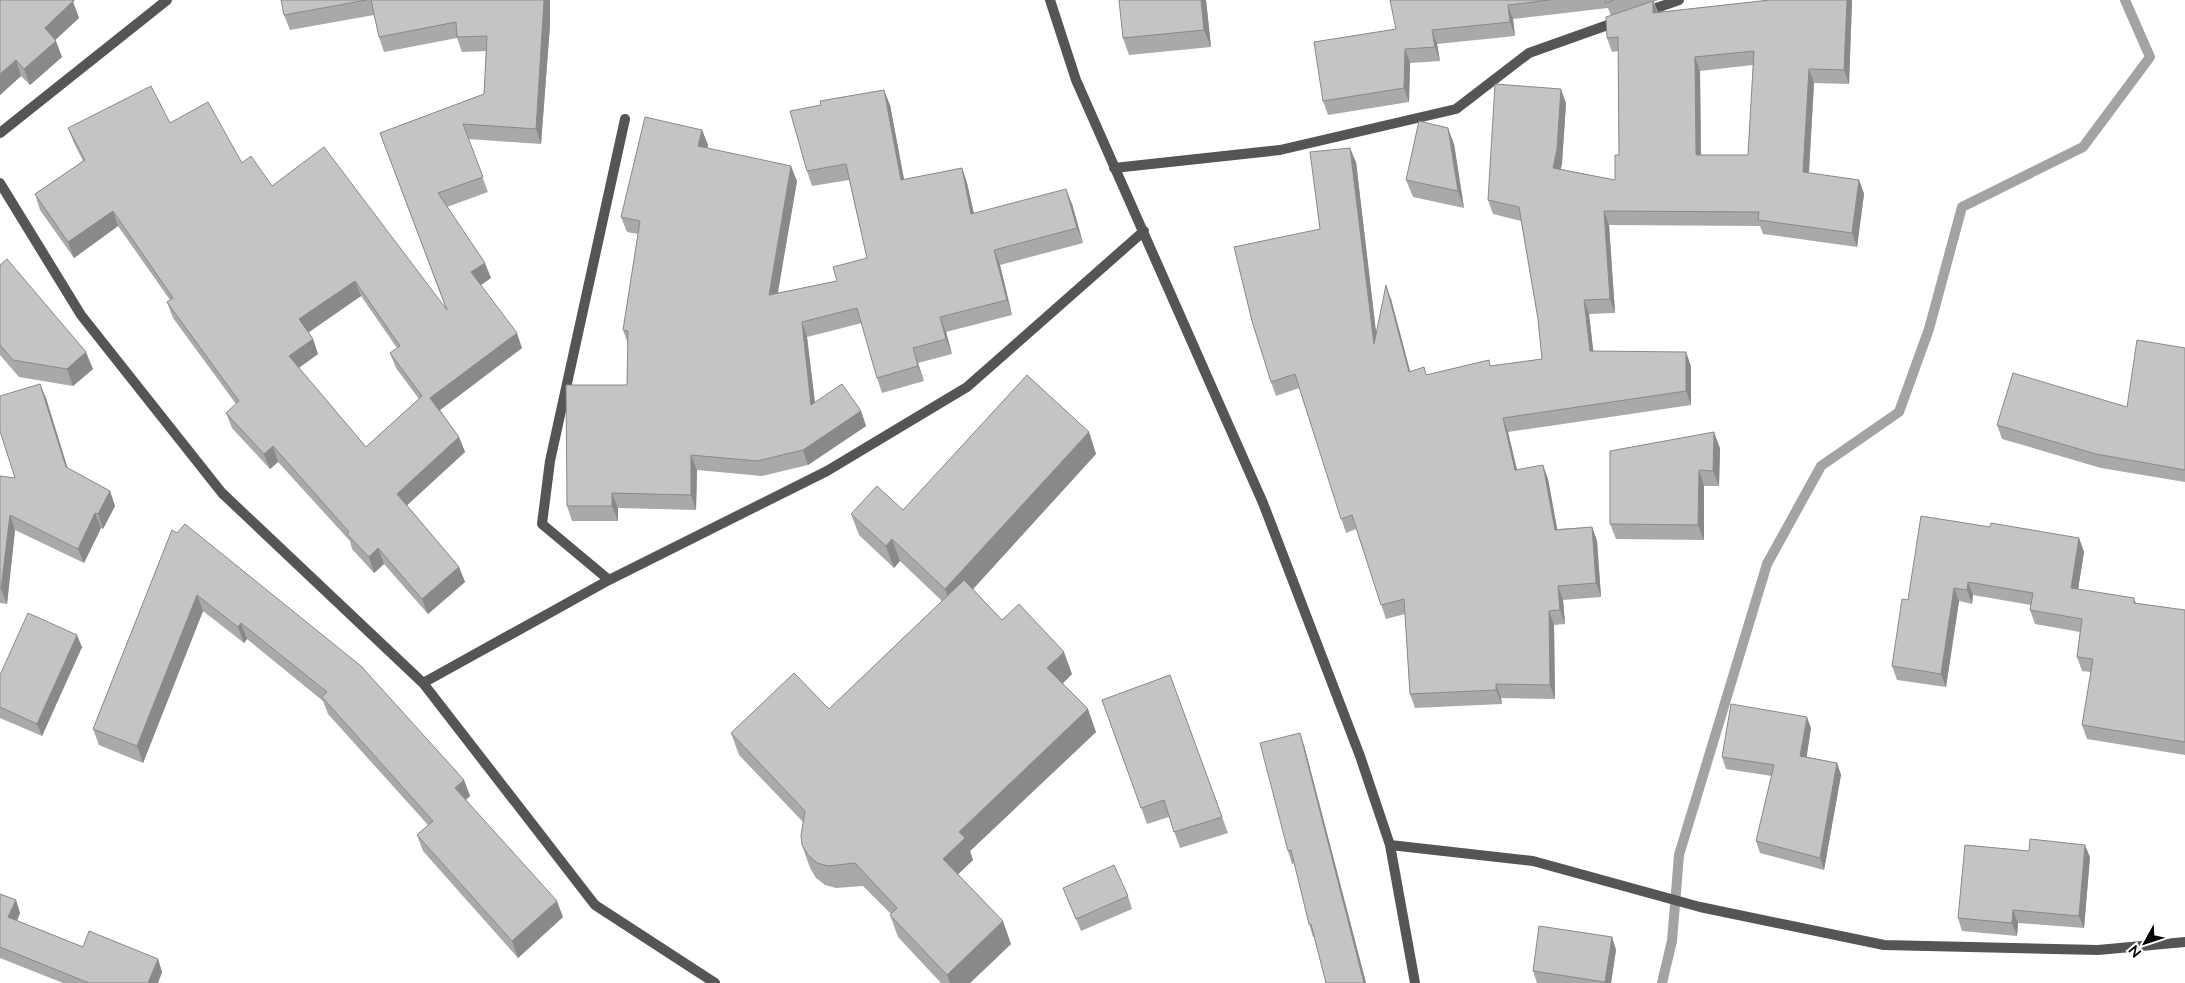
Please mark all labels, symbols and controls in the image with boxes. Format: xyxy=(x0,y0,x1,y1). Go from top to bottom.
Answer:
north arrow xyxy=(2120,918,2170,968)
text: N xyxy=(2125,942,2145,961)

